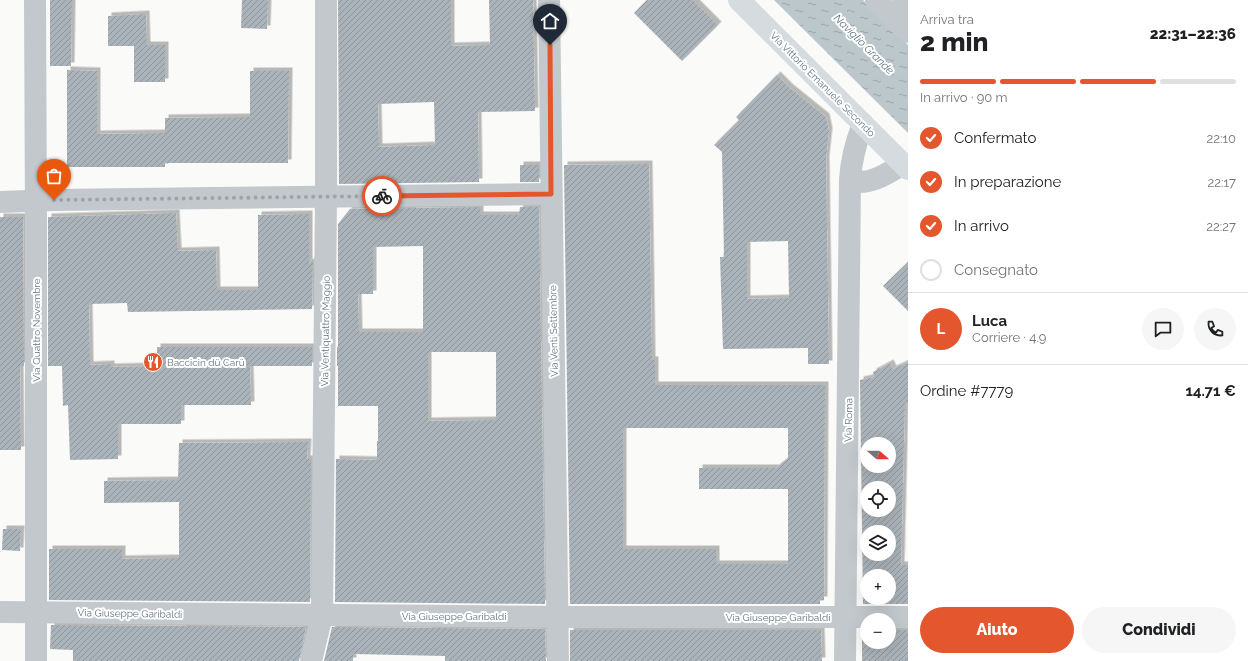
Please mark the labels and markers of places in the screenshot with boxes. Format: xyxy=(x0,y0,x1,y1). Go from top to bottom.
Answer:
pin xyxy=(533,4,567,45)
pin xyxy=(37,159,71,200)
restaurant icon: Baccicin dü Carü xyxy=(142,351,164,373)
place label: Baccicin dü Carü xyxy=(167,357,245,368)

